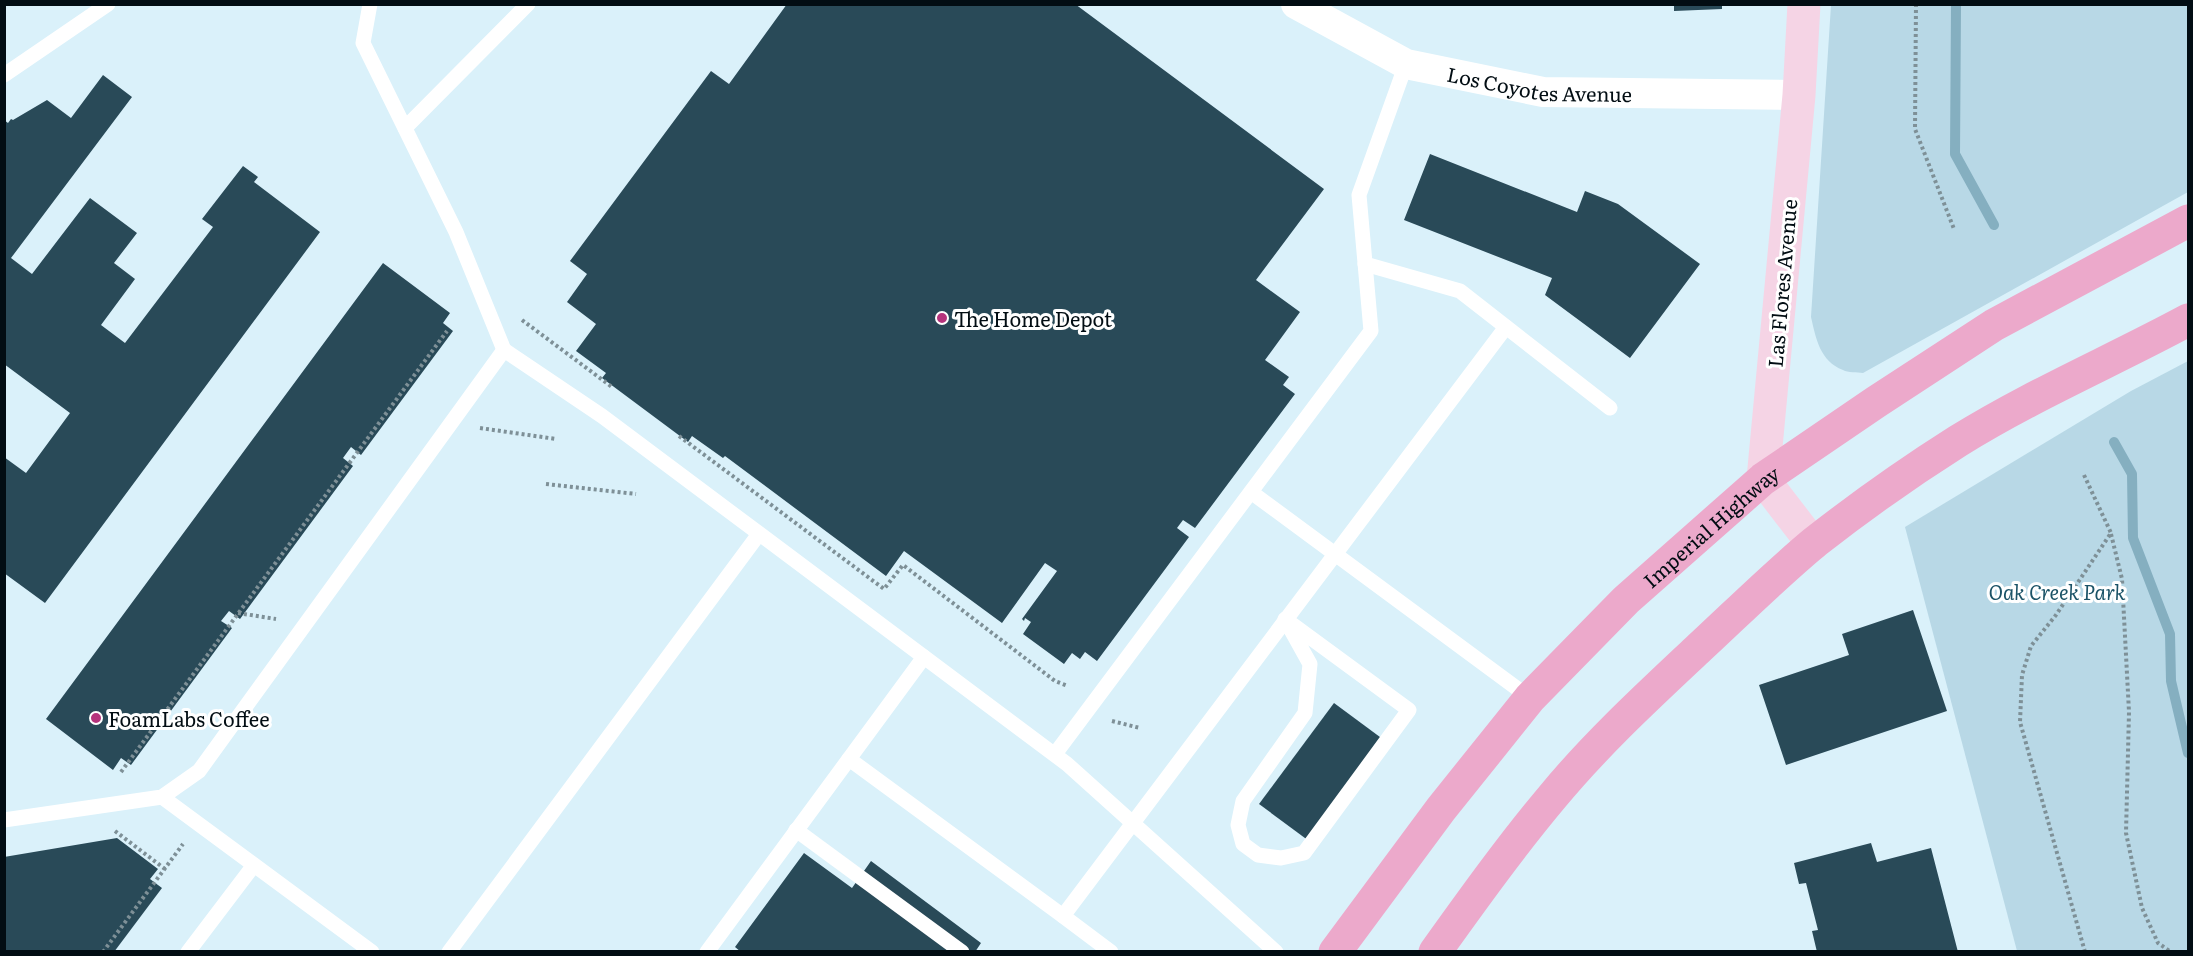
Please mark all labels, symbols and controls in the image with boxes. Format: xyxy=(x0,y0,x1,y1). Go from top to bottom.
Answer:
street label: Los Coyotes Avenue xyxy=(1445,58,1632,108)
street label: Las Flores Avenue xyxy=(1759,198,1803,368)
place label: The Home Depot xyxy=(954,303,1112,333)
marker: The Home Depot xyxy=(935,311,949,325)
street label: Imperial Highway xyxy=(1636,457,1785,594)
park label: Oak Creek Park xyxy=(1989,576,2125,606)
place label: FoamLabs Coffee xyxy=(108,703,270,733)
marker: FoamLabs Coffee xyxy=(89,711,103,725)

